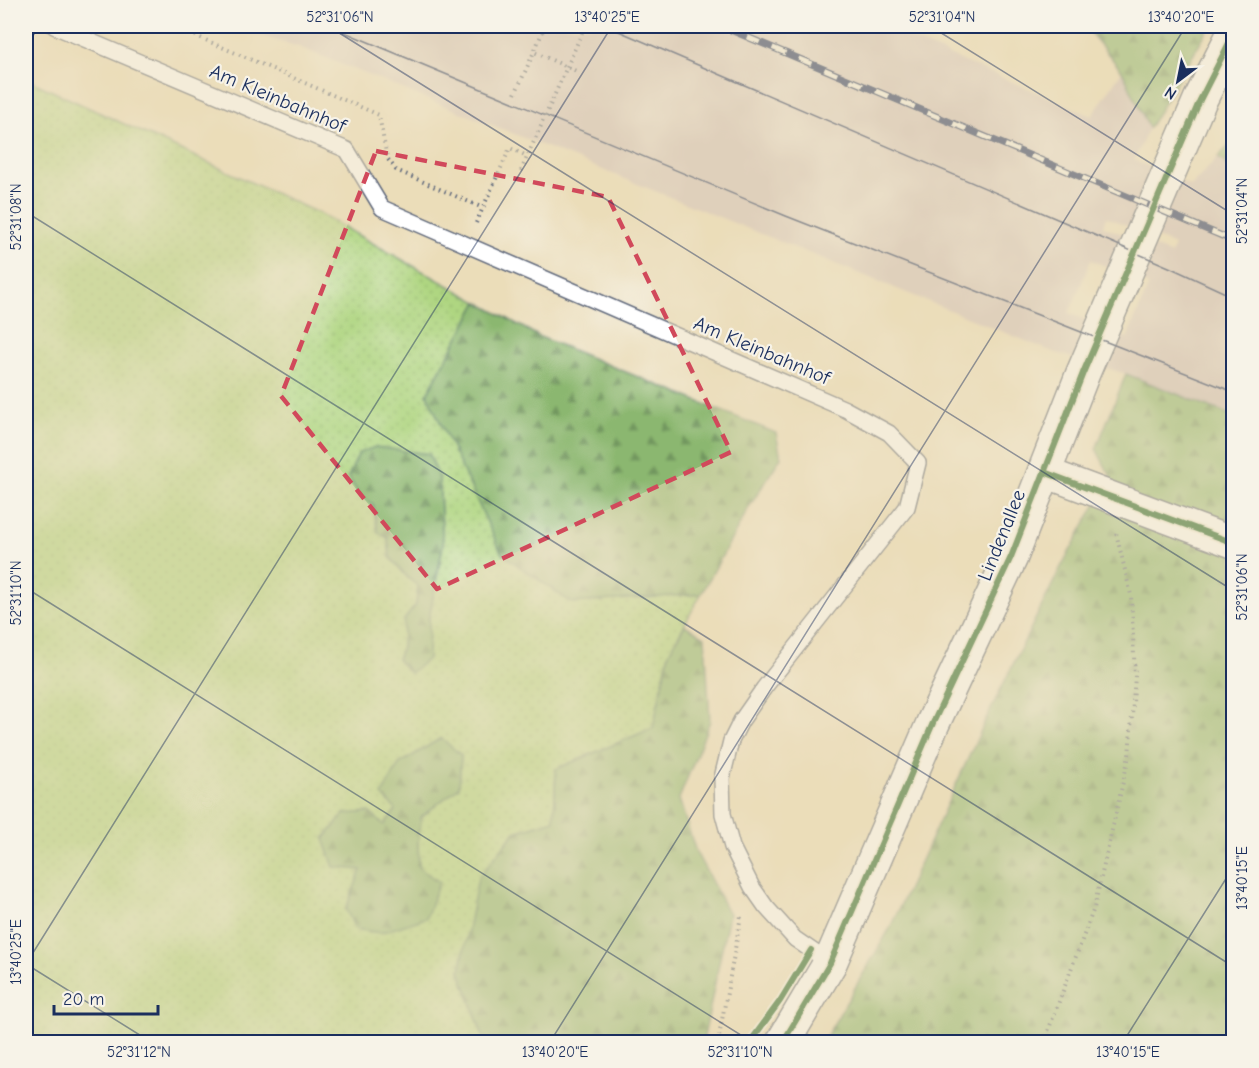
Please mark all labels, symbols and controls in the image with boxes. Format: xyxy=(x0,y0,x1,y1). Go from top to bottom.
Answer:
text: 52°31'06"N xyxy=(306,8,374,26)
text: 13°40'25"E xyxy=(574,8,640,26)
text: 52°31'04"N xyxy=(909,8,975,26)
text: 13°40'20"E xyxy=(1148,8,1214,26)
north arrow xyxy=(1148,51,1208,111)
street label: Am Kleinbahnhof xyxy=(206,59,351,138)
text: N xyxy=(1161,82,1180,103)
text: 52°31'04"N xyxy=(1233,178,1251,244)
text: 52°31'08"N xyxy=(7,183,25,251)
street label: Am Kleinbahnhof xyxy=(690,311,835,390)
street label: Lindenallee xyxy=(973,486,1030,584)
text: 52°31'06"N xyxy=(1233,553,1251,621)
text: 52°31'10"N xyxy=(7,560,25,626)
text: 13°40'15"E xyxy=(1233,846,1251,910)
text: 13°40'25"E xyxy=(7,919,25,985)
scale bar xyxy=(54,978,158,1016)
text: 20 m xyxy=(63,989,104,1010)
text: 52°31'12"N xyxy=(107,1043,171,1061)
text: 13°40'20"E xyxy=(522,1043,588,1061)
text: 52°31'10"N xyxy=(707,1043,773,1061)
text: 13°40'15"E xyxy=(1096,1043,1160,1061)

